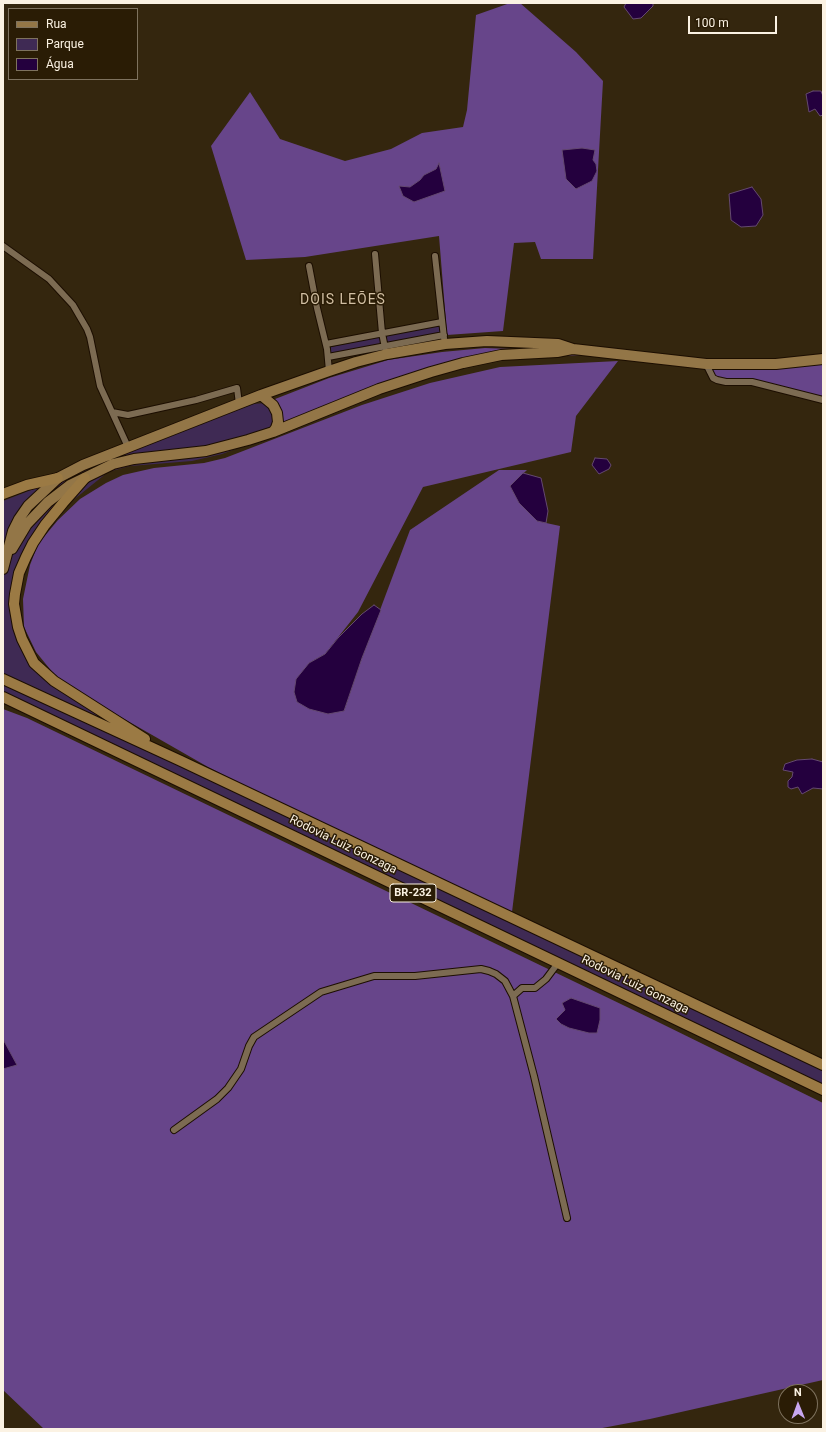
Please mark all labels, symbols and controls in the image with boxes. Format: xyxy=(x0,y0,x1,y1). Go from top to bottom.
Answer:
legend xyxy=(8,8,138,80)
scale bar xyxy=(690,8,779,34)
text: 100 m xyxy=(695,16,729,30)
text: Rua xyxy=(46,17,67,31)
text: Parque xyxy=(46,37,84,51)
text: Água xyxy=(46,57,74,71)
district label: DOIS LEÕES xyxy=(300,292,386,308)
street label: Rodovia Luiz Gonzaga xyxy=(287,813,399,877)
road number: BR-232 xyxy=(390,884,436,902)
street label: Rodovia Luiz Gonzaga xyxy=(579,953,691,1017)
north arrow xyxy=(778,1384,818,1424)
text: N xyxy=(794,1386,802,1399)

